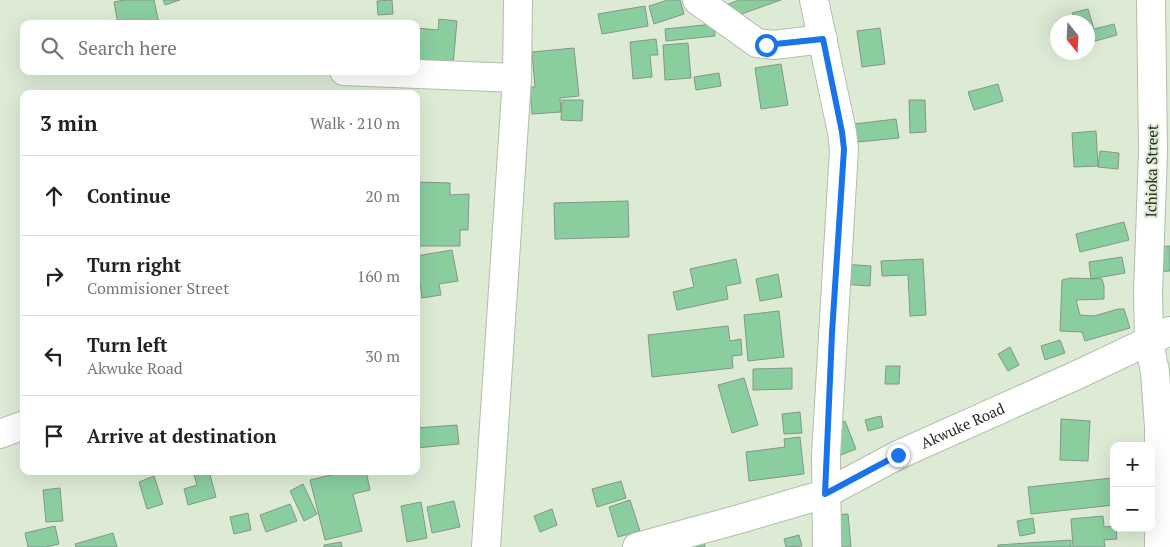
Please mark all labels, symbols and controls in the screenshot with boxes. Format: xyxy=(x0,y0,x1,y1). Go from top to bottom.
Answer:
north arrow xyxy=(1050,15,1095,60)
search box xyxy=(20,20,420,75)
icon: search xyxy=(38,34,66,62)
route start xyxy=(755,34,778,57)
text: Search here xyxy=(78,35,177,60)
text: 3 min xyxy=(40,109,97,137)
text: Walk · 210 m xyxy=(310,112,400,134)
street label: Ichioka Street xyxy=(1140,124,1162,218)
icon: ahead xyxy=(40,182,68,210)
text: Continue xyxy=(87,183,171,208)
text: 20 m xyxy=(365,185,400,207)
text: Turn right xyxy=(87,252,181,277)
icon: right xyxy=(40,262,68,290)
text: 160 m xyxy=(357,265,400,287)
text: Commisioner Street xyxy=(87,277,229,299)
text: Turn left xyxy=(87,332,168,357)
icon: left xyxy=(40,342,68,370)
text: 30 m xyxy=(365,345,400,367)
text: Akwuke Road xyxy=(87,357,183,379)
street label: Akwuke Road xyxy=(917,398,1007,453)
icon: arrive xyxy=(40,422,68,450)
text: Arrive at destination xyxy=(87,423,276,448)
map controls xyxy=(1110,442,1155,532)
button: + xyxy=(1110,442,1155,487)
route end xyxy=(887,444,910,467)
button: − xyxy=(1110,487,1155,532)

